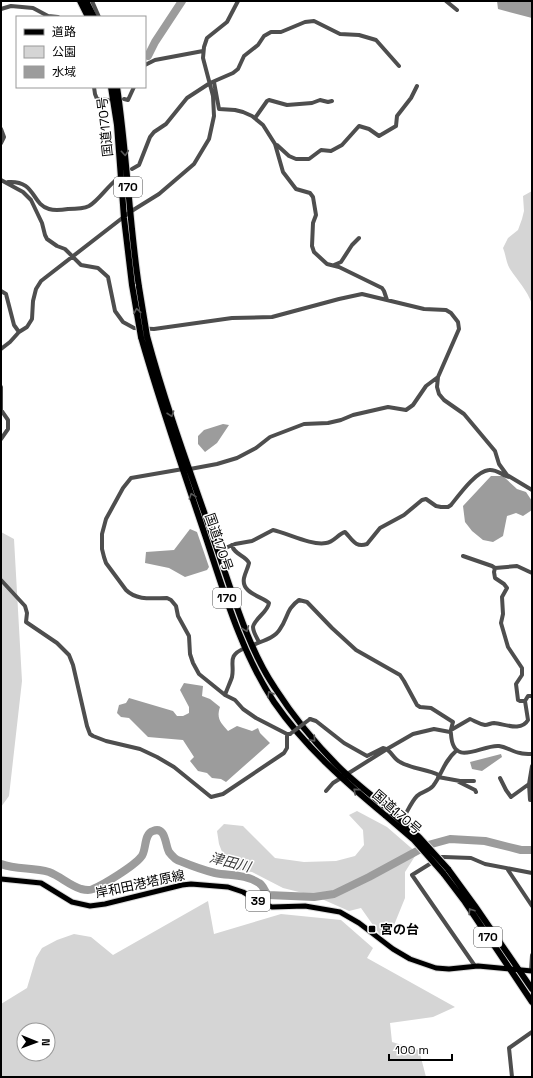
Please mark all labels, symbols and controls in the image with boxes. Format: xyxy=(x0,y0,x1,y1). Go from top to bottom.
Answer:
legend xyxy=(16,16,146,88)
text: 道路 xyxy=(52,24,76,40)
text: 公園 xyxy=(52,44,76,60)
text: 水域 xyxy=(52,64,76,80)
street label: 国道170号 xyxy=(93,96,117,158)
one-way arrow xyxy=(120,150,129,156)
road number: 170 xyxy=(114,177,142,197)
one-way arrow xyxy=(133,308,142,314)
one-way arrow xyxy=(166,410,175,417)
one-way arrow xyxy=(188,492,197,499)
street label: 国道170号 xyxy=(201,511,237,573)
road number: 170 xyxy=(213,588,241,608)
one-way arrow xyxy=(242,625,250,632)
one-way arrow xyxy=(267,691,274,698)
one-way arrow xyxy=(309,734,316,742)
street label: 国道170号 xyxy=(369,786,425,838)
one-way arrow xyxy=(353,789,361,796)
water label: 津田川 xyxy=(207,848,254,876)
street label: 岸和田港塔原線 xyxy=(94,866,186,902)
road number: 39 xyxy=(246,891,270,911)
one-way arrow xyxy=(468,908,476,915)
place label: 宮の台 xyxy=(380,921,419,938)
marker: 宮の台 xyxy=(367,924,377,934)
road number: 170 xyxy=(474,927,502,947)
north arrow xyxy=(16,1022,56,1062)
scale bar xyxy=(389,1036,452,1062)
text: N xyxy=(39,1038,53,1046)
text: 100 m xyxy=(395,1042,429,1058)

